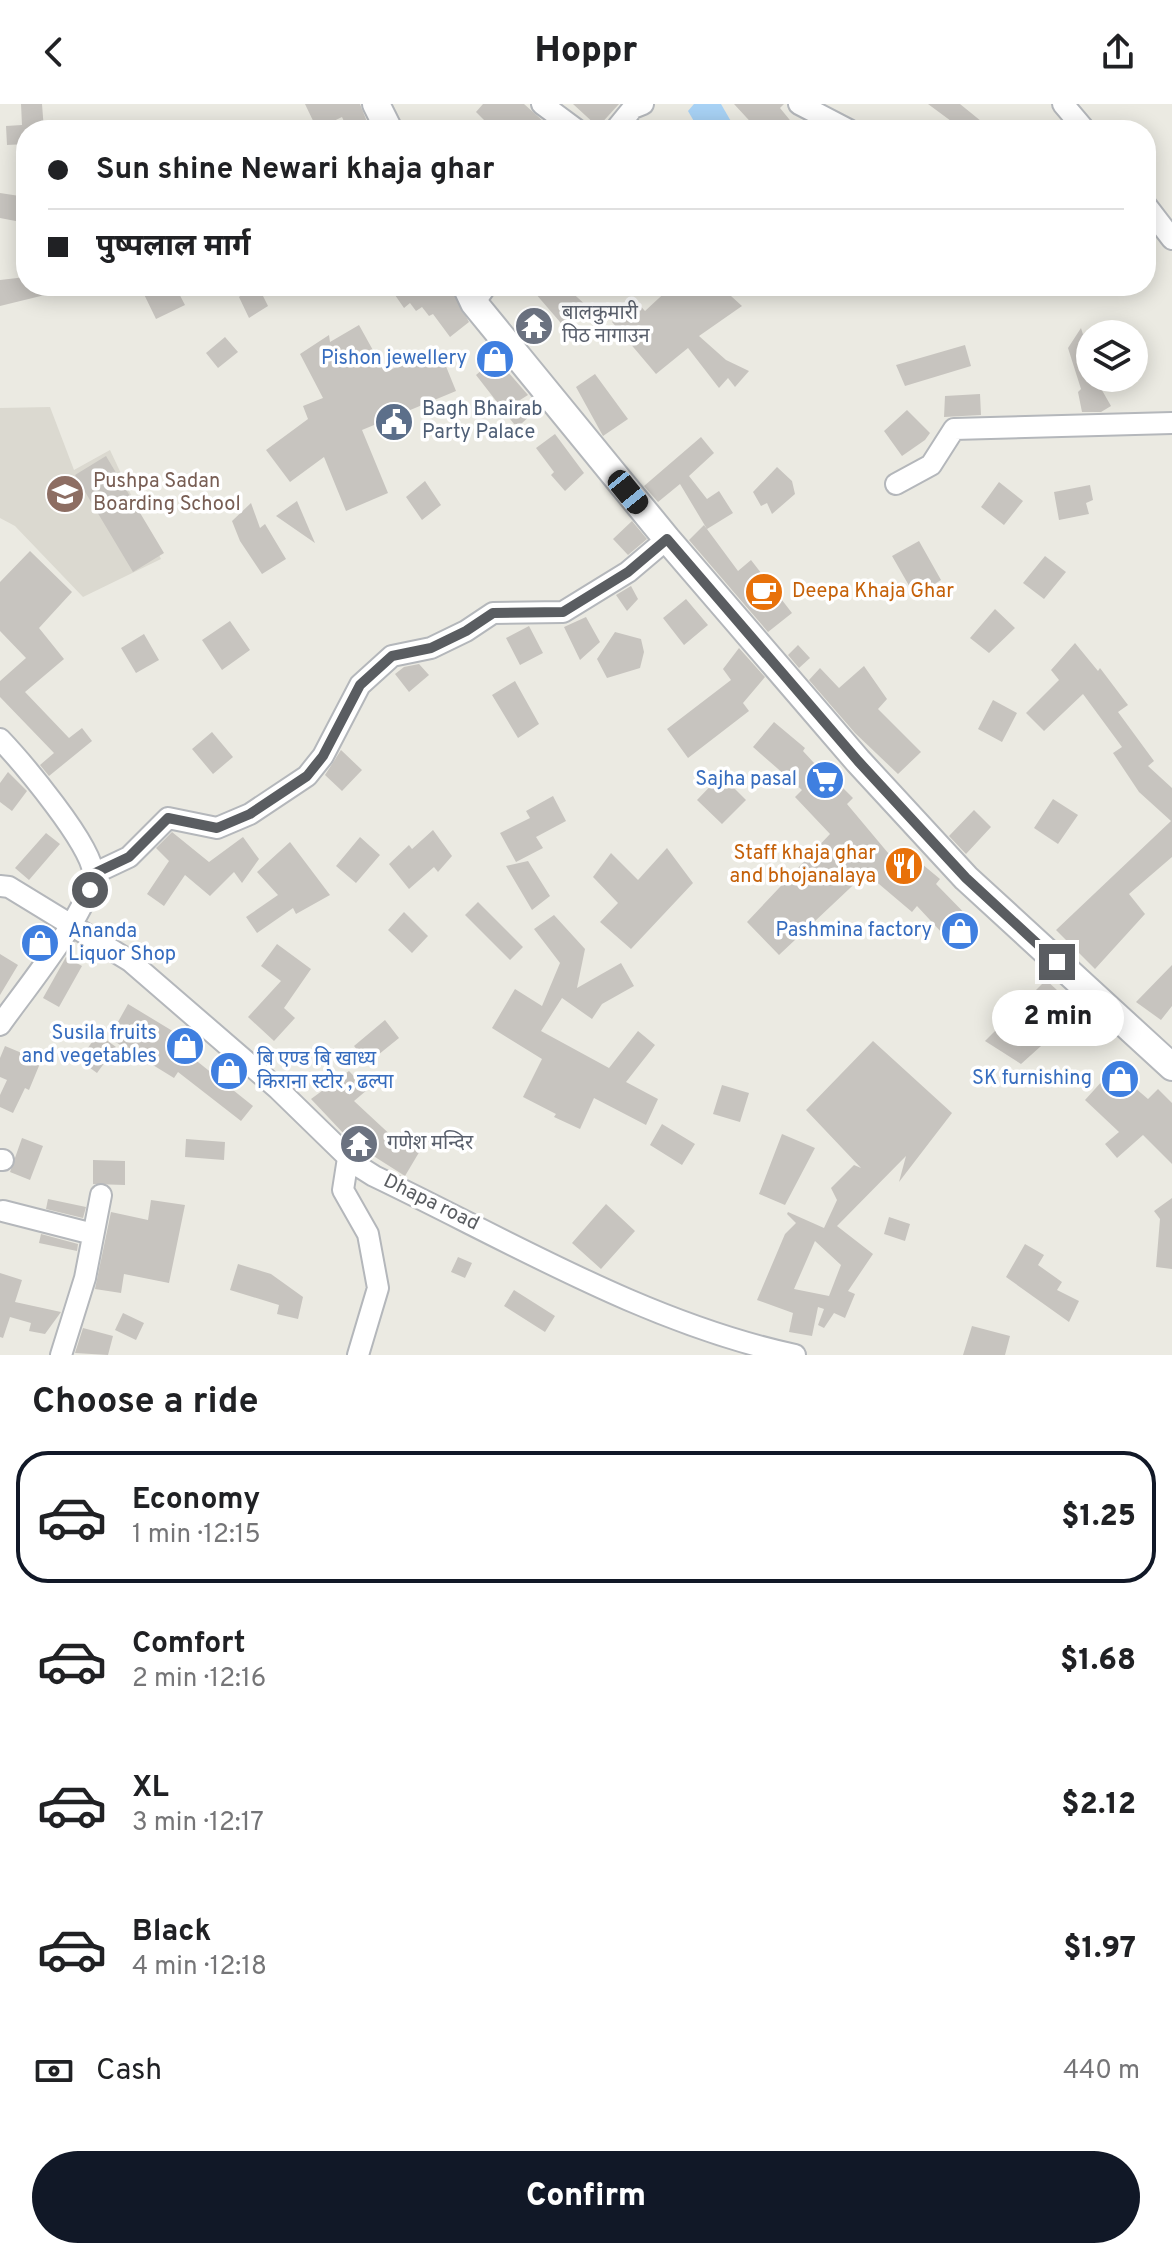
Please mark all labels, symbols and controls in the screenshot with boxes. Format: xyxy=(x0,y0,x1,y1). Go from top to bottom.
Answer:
text: Hoppr xyxy=(535,29,637,75)
icon: back xyxy=(32,30,76,74)
icon: share xyxy=(1096,30,1140,74)
text: Sun shine Newari khaja ghar xyxy=(96,152,494,189)
text: पुष्पलाल मार्ग xyxy=(96,229,251,266)
place label: बालकुमारी पिठ नागाउन xyxy=(562,300,651,350)
temple icon: बालकुमारी पिठ नागाउन xyxy=(513,305,555,347)
map controls xyxy=(1076,320,1148,392)
button: layers xyxy=(1076,320,1148,392)
shop icon: Pishon jewellery xyxy=(474,338,516,380)
place label: Pishon jewellery xyxy=(321,346,467,372)
place label: Bagh Bhairab Party Palace xyxy=(422,397,543,446)
public building icon: Bagh Bhairab Party Palace xyxy=(373,401,415,443)
car xyxy=(604,466,652,518)
place label: Pushpa Sadan Boarding School xyxy=(93,469,241,518)
school or university icon: Pushpa Sadan Boarding School xyxy=(44,473,86,515)
cafe icon: Deepa Khaja Ghar xyxy=(743,571,785,613)
place label: Deepa Khaja Ghar xyxy=(792,579,954,605)
supermarket icon: Sajha pasal xyxy=(804,759,846,801)
place label: Sajha pasal xyxy=(695,767,797,793)
place label: Staff khaja ghar and bhojanalaya xyxy=(730,841,876,890)
restaurant icon: Staff khaja ghar and bhojanalaya xyxy=(883,845,925,887)
route start xyxy=(72,872,108,908)
shop icon: Pashmina factory xyxy=(939,910,981,952)
place label: Pashmina factory xyxy=(776,918,932,944)
place label: Ananda Liquor Shop xyxy=(68,919,176,968)
shop icon: Ananda Liquor Shop xyxy=(19,922,61,964)
route end xyxy=(1039,944,1075,980)
callout: 2 min xyxy=(991,990,1123,1046)
text: 2 min xyxy=(1024,1001,1092,1034)
place label: Susila fruits and vegetables xyxy=(21,1021,157,1070)
shop icon: Susila fruits and vegetables xyxy=(164,1025,206,1067)
place label: बि एण्ड बि खाध्य किराना स्टोर , ढल्पा xyxy=(257,1046,394,1096)
shop icon: बि एण्ड बि खाध्य किराना स्टोर , ढल्पा xyxy=(208,1050,250,1092)
shop icon: SK furnishing xyxy=(1099,1058,1141,1100)
place label: SK furnishing xyxy=(972,1066,1092,1092)
temple icon: गणेश मन्दिर xyxy=(338,1123,380,1165)
place label: गणेश मन्दिर xyxy=(387,1130,474,1157)
street label: Dhapa road xyxy=(379,1169,483,1237)
text: Choose a ride xyxy=(32,1380,258,1426)
icon: car xyxy=(36,1481,108,1553)
text: Economy xyxy=(132,1482,260,1519)
text: $1.25 xyxy=(1061,1499,1136,1536)
text: 1 min · 12:15 xyxy=(132,1519,261,1552)
icon: car xyxy=(36,1625,108,1697)
text: Comfort xyxy=(132,1626,245,1663)
text: $1.68 xyxy=(1060,1643,1136,1680)
text: 2 min · 12:16 xyxy=(132,1663,266,1696)
icon: car xyxy=(36,1769,108,1841)
text: XL xyxy=(132,1770,169,1807)
text: $2.12 xyxy=(1061,1787,1136,1824)
text: 3 min · 12:17 xyxy=(132,1807,264,1840)
icon: car xyxy=(36,1913,108,1985)
text: Black xyxy=(132,1914,211,1951)
text: $1.97 xyxy=(1063,1931,1136,1968)
text: 4 min · 12:18 xyxy=(132,1951,267,1984)
icon: cash xyxy=(32,2049,76,2093)
text: Cash xyxy=(96,2053,162,2090)
text: 440 m xyxy=(1063,2055,1140,2088)
button: Confirm xyxy=(32,2151,1140,2243)

